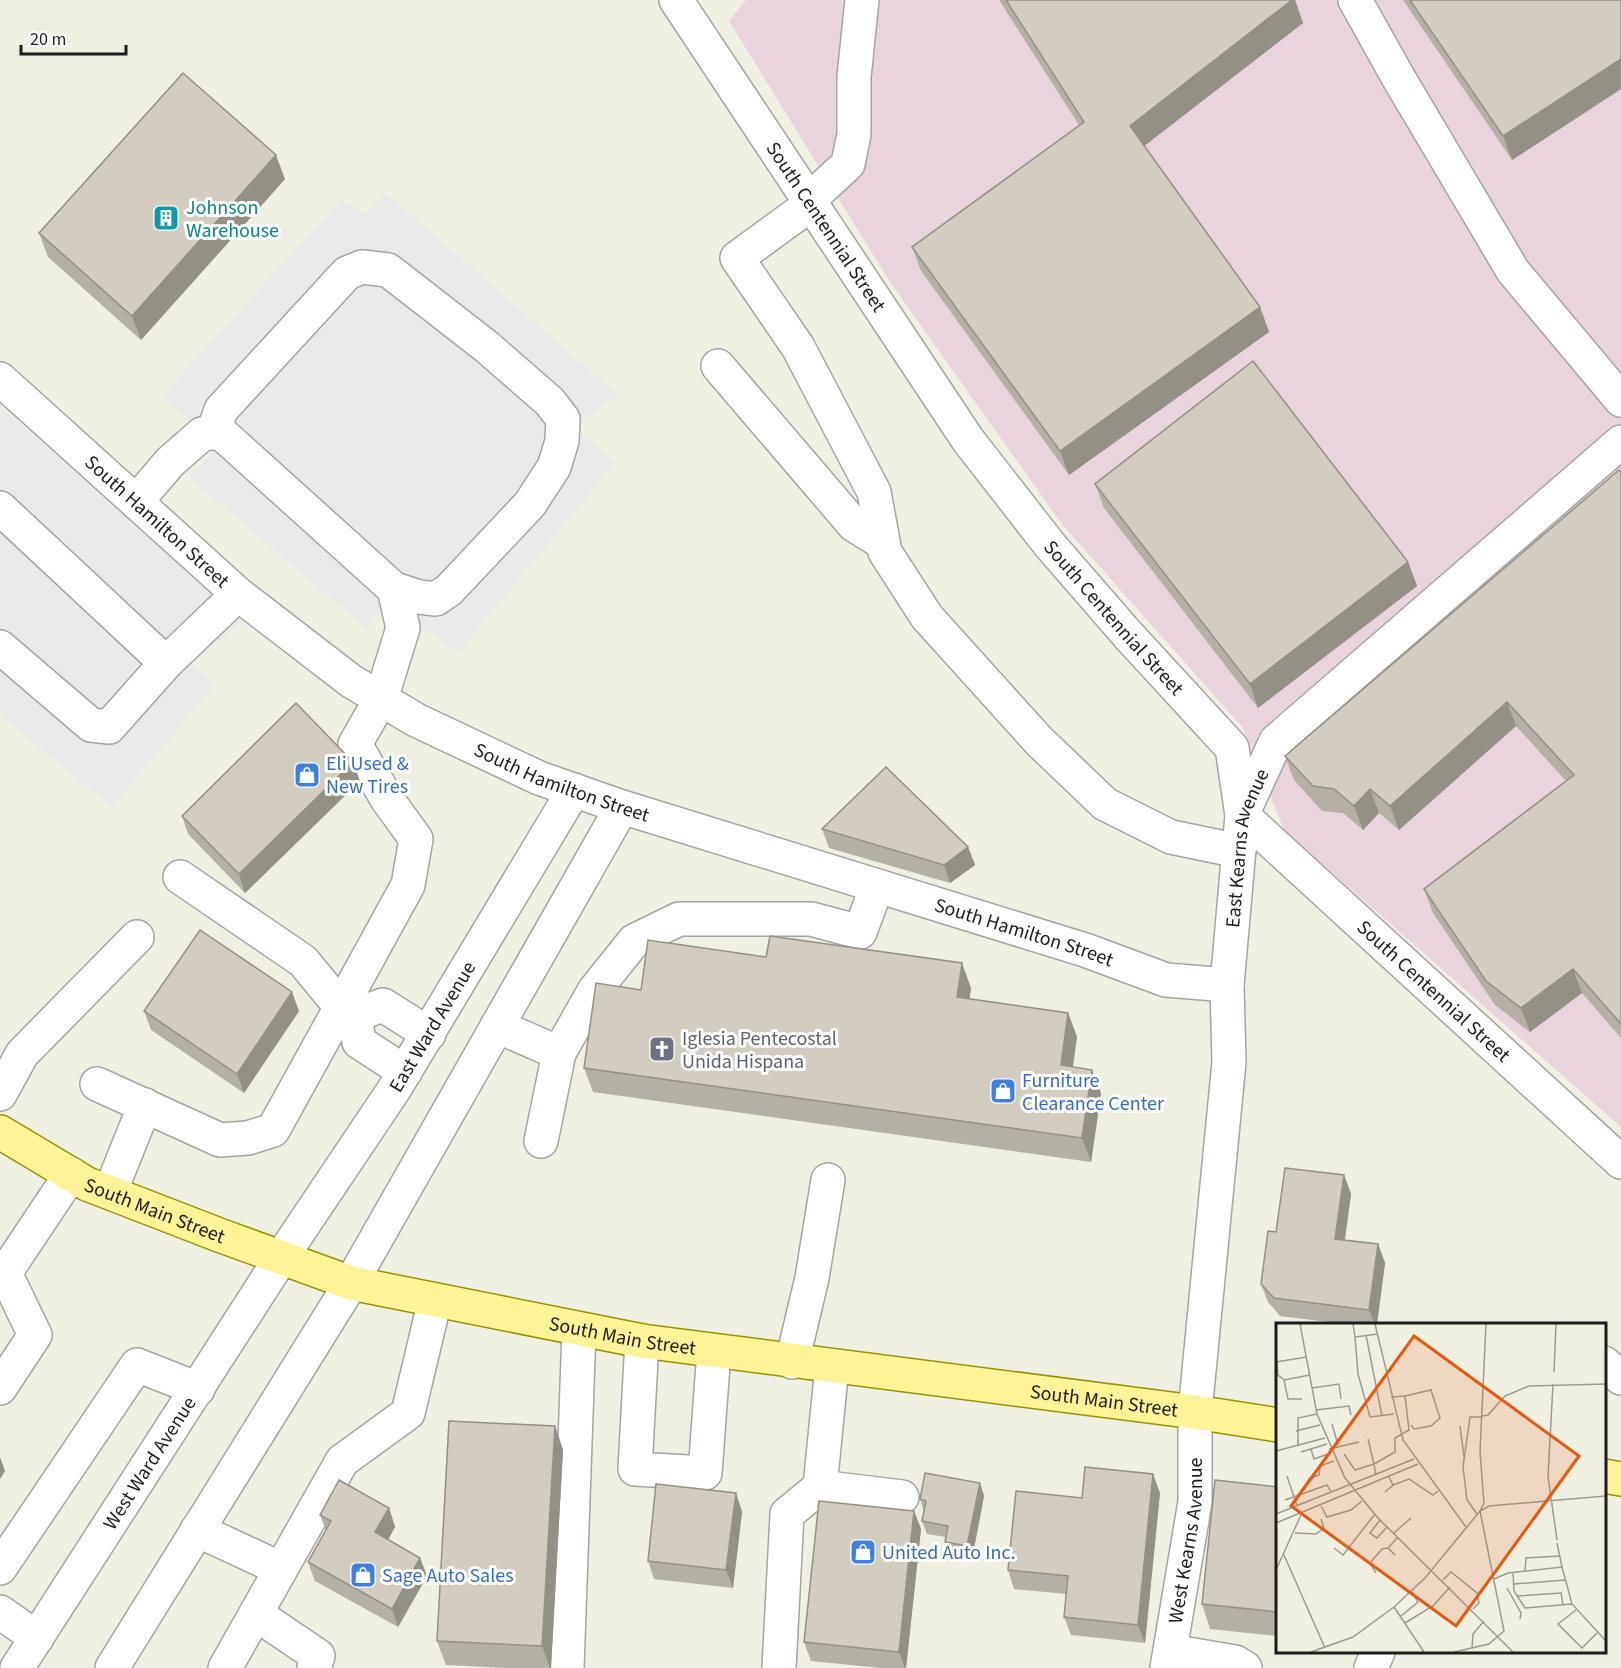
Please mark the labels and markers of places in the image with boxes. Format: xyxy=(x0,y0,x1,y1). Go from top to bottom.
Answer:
place label: Johnson Warehouse xyxy=(186,194,279,245)
building icon: Johnson Warehouse xyxy=(151,203,181,233)
place label: Eli Used & New Tires xyxy=(326,750,409,801)
shop icon: Eli Used & New Tires xyxy=(292,760,322,790)
place label: Iglesia Pentecostal Unida Hispana xyxy=(682,1025,837,1076)
church icon: Iglesia Pentecostal Unida Hispana xyxy=(647,1034,677,1064)
place label: Furniture Clearance Center xyxy=(1022,1067,1164,1118)
shop icon: Furniture Clearance Center xyxy=(988,1076,1018,1106)
shop icon: United Auto Inc. xyxy=(848,1537,878,1567)
place label: United Auto Inc. xyxy=(882,1539,1016,1567)
shop icon: Sage Auto Sales xyxy=(348,1560,378,1590)
place label: Sage Auto Sales xyxy=(382,1562,514,1590)

